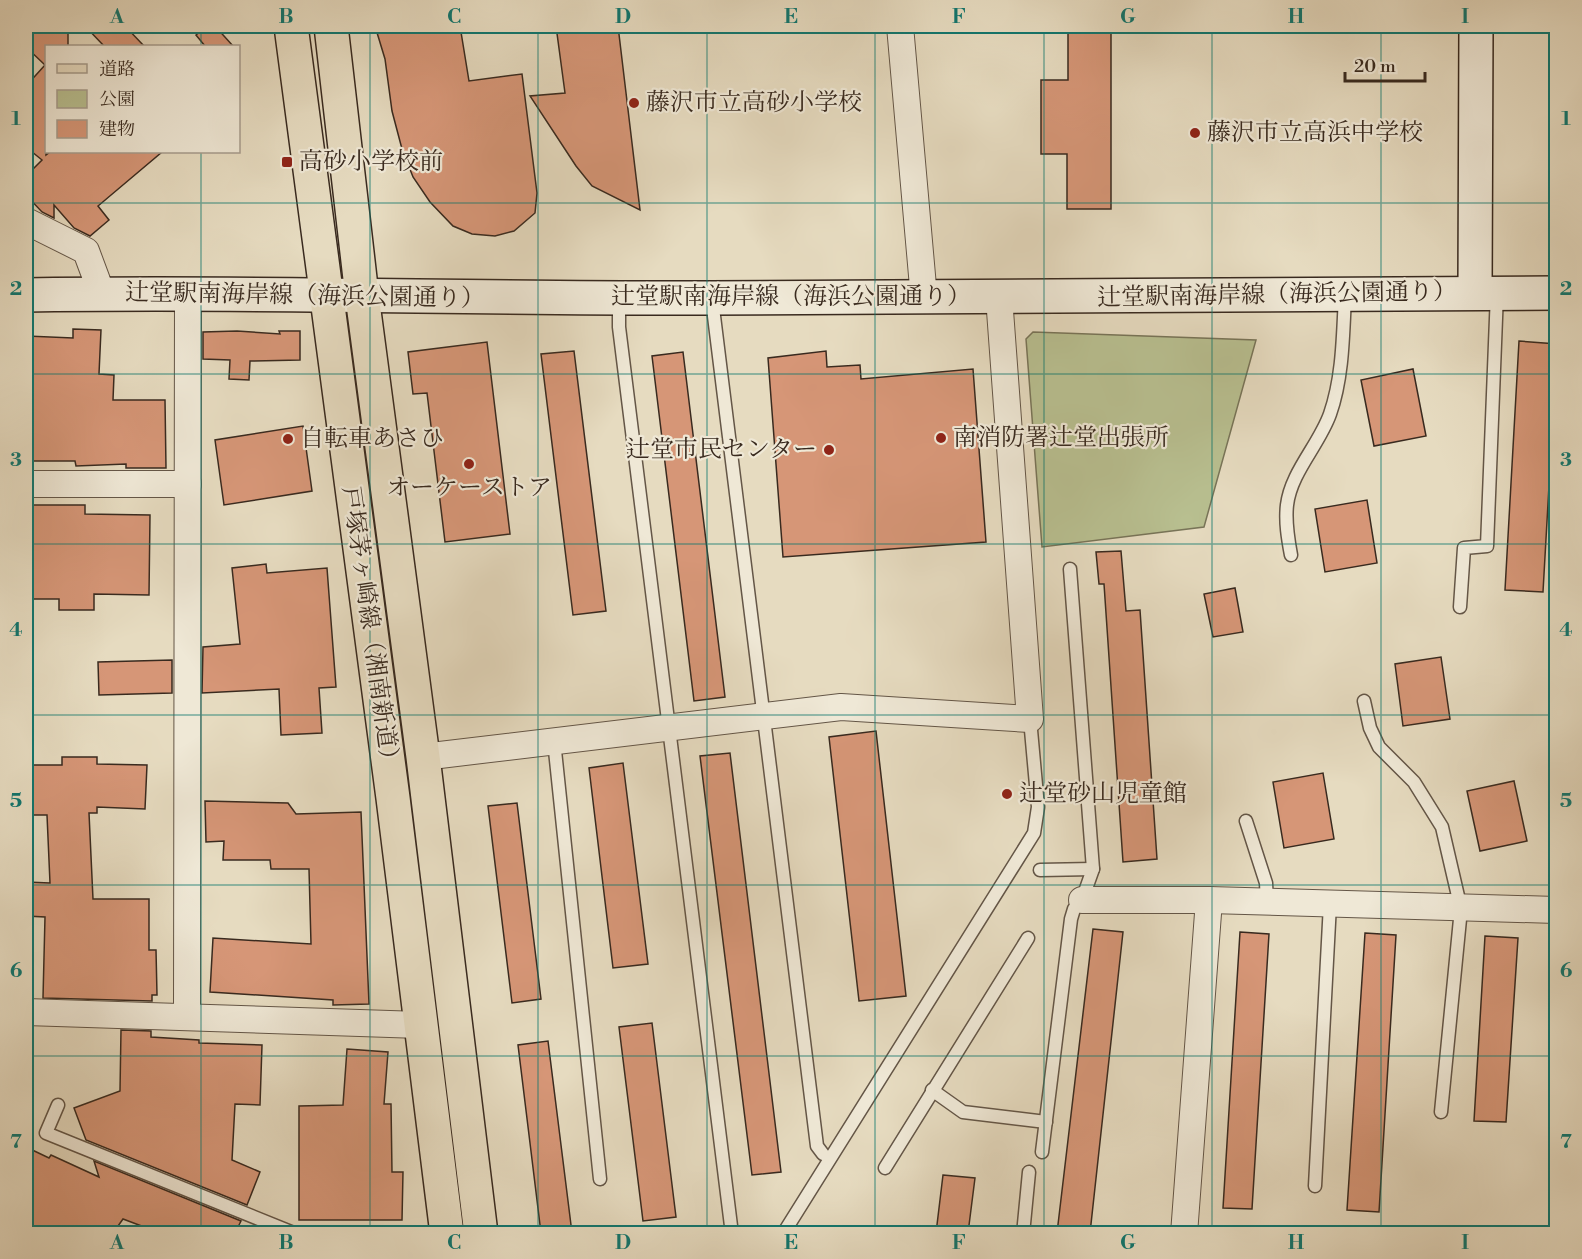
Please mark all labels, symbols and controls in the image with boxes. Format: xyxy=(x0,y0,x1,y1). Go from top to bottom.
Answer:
text: A xyxy=(109,5,125,30)
text: B xyxy=(278,5,294,30)
text: C xyxy=(447,5,461,30)
text: D xyxy=(615,5,631,30)
text: E xyxy=(784,5,798,30)
text: F xyxy=(952,5,966,30)
text: G xyxy=(1120,5,1136,30)
text: H xyxy=(1288,5,1305,30)
text: I xyxy=(1461,5,1469,30)
legend xyxy=(45,45,240,153)
scale bar xyxy=(1345,45,1424,83)
text: 20 m xyxy=(1354,55,1396,78)
text: 道路 xyxy=(99,58,135,81)
text: 公園 xyxy=(99,88,135,111)
place label: 藤沢市立高砂小学校 xyxy=(646,88,862,118)
marker: 藤沢市立高砂小学校 xyxy=(627,96,641,110)
text: 1 xyxy=(11,107,21,132)
text: 1 xyxy=(1561,107,1571,132)
text: 建物 xyxy=(99,118,135,141)
place label: 藤沢市立高浜中学校 xyxy=(1207,118,1423,148)
marker: 藤沢市立高浜中学校 xyxy=(1188,126,1202,140)
place label: 高砂小学校前 xyxy=(299,147,443,177)
marker: 高砂小学校前 xyxy=(280,155,294,169)
text: 2 xyxy=(10,277,22,302)
street label: 辻堂駅南海岸線（海浜公園通り） xyxy=(1097,277,1457,313)
text: 2 xyxy=(1560,277,1572,302)
street label: 辻堂駅南海岸線（海浜公園通り） xyxy=(125,278,485,314)
street label: 辻堂駅南海岸線（海浜公園通り） xyxy=(611,282,971,312)
place label: 南消防署辻堂出張所 xyxy=(953,423,1169,453)
place label: 自転車あさひ xyxy=(300,424,444,454)
marker: 南消防署辻堂出張所 xyxy=(934,431,948,445)
marker: 自転車あさひ xyxy=(281,432,295,446)
place label: 辻堂市民センター xyxy=(626,435,817,465)
marker: 辻堂市民センター xyxy=(822,443,836,457)
text: 3 xyxy=(10,448,22,473)
text: 3 xyxy=(1560,448,1572,473)
marker: オーケーストア xyxy=(462,457,476,471)
place label: オーケーストア xyxy=(386,473,552,503)
street label: 戸塚茅ヶ崎線（湘南新道） xyxy=(335,484,405,774)
text: 4 xyxy=(9,618,23,643)
text: 4 xyxy=(1559,618,1573,643)
place label: 辻堂砂山児童館 xyxy=(1019,779,1187,809)
marker: 辻堂砂山児童館 xyxy=(1000,787,1014,801)
text: 5 xyxy=(10,789,22,814)
text: 5 xyxy=(1560,789,1572,814)
text: 6 xyxy=(10,959,23,984)
text: 6 xyxy=(1560,959,1573,984)
text: 7 xyxy=(10,1130,22,1155)
text: 7 xyxy=(1560,1130,1572,1155)
text: A xyxy=(109,1231,125,1256)
text: B xyxy=(278,1231,294,1256)
text: C xyxy=(447,1231,461,1256)
text: D xyxy=(615,1231,631,1256)
text: E xyxy=(784,1231,798,1256)
text: F xyxy=(952,1231,966,1256)
text: G xyxy=(1120,1231,1136,1256)
text: H xyxy=(1288,1231,1305,1256)
text: I xyxy=(1461,1231,1469,1256)

